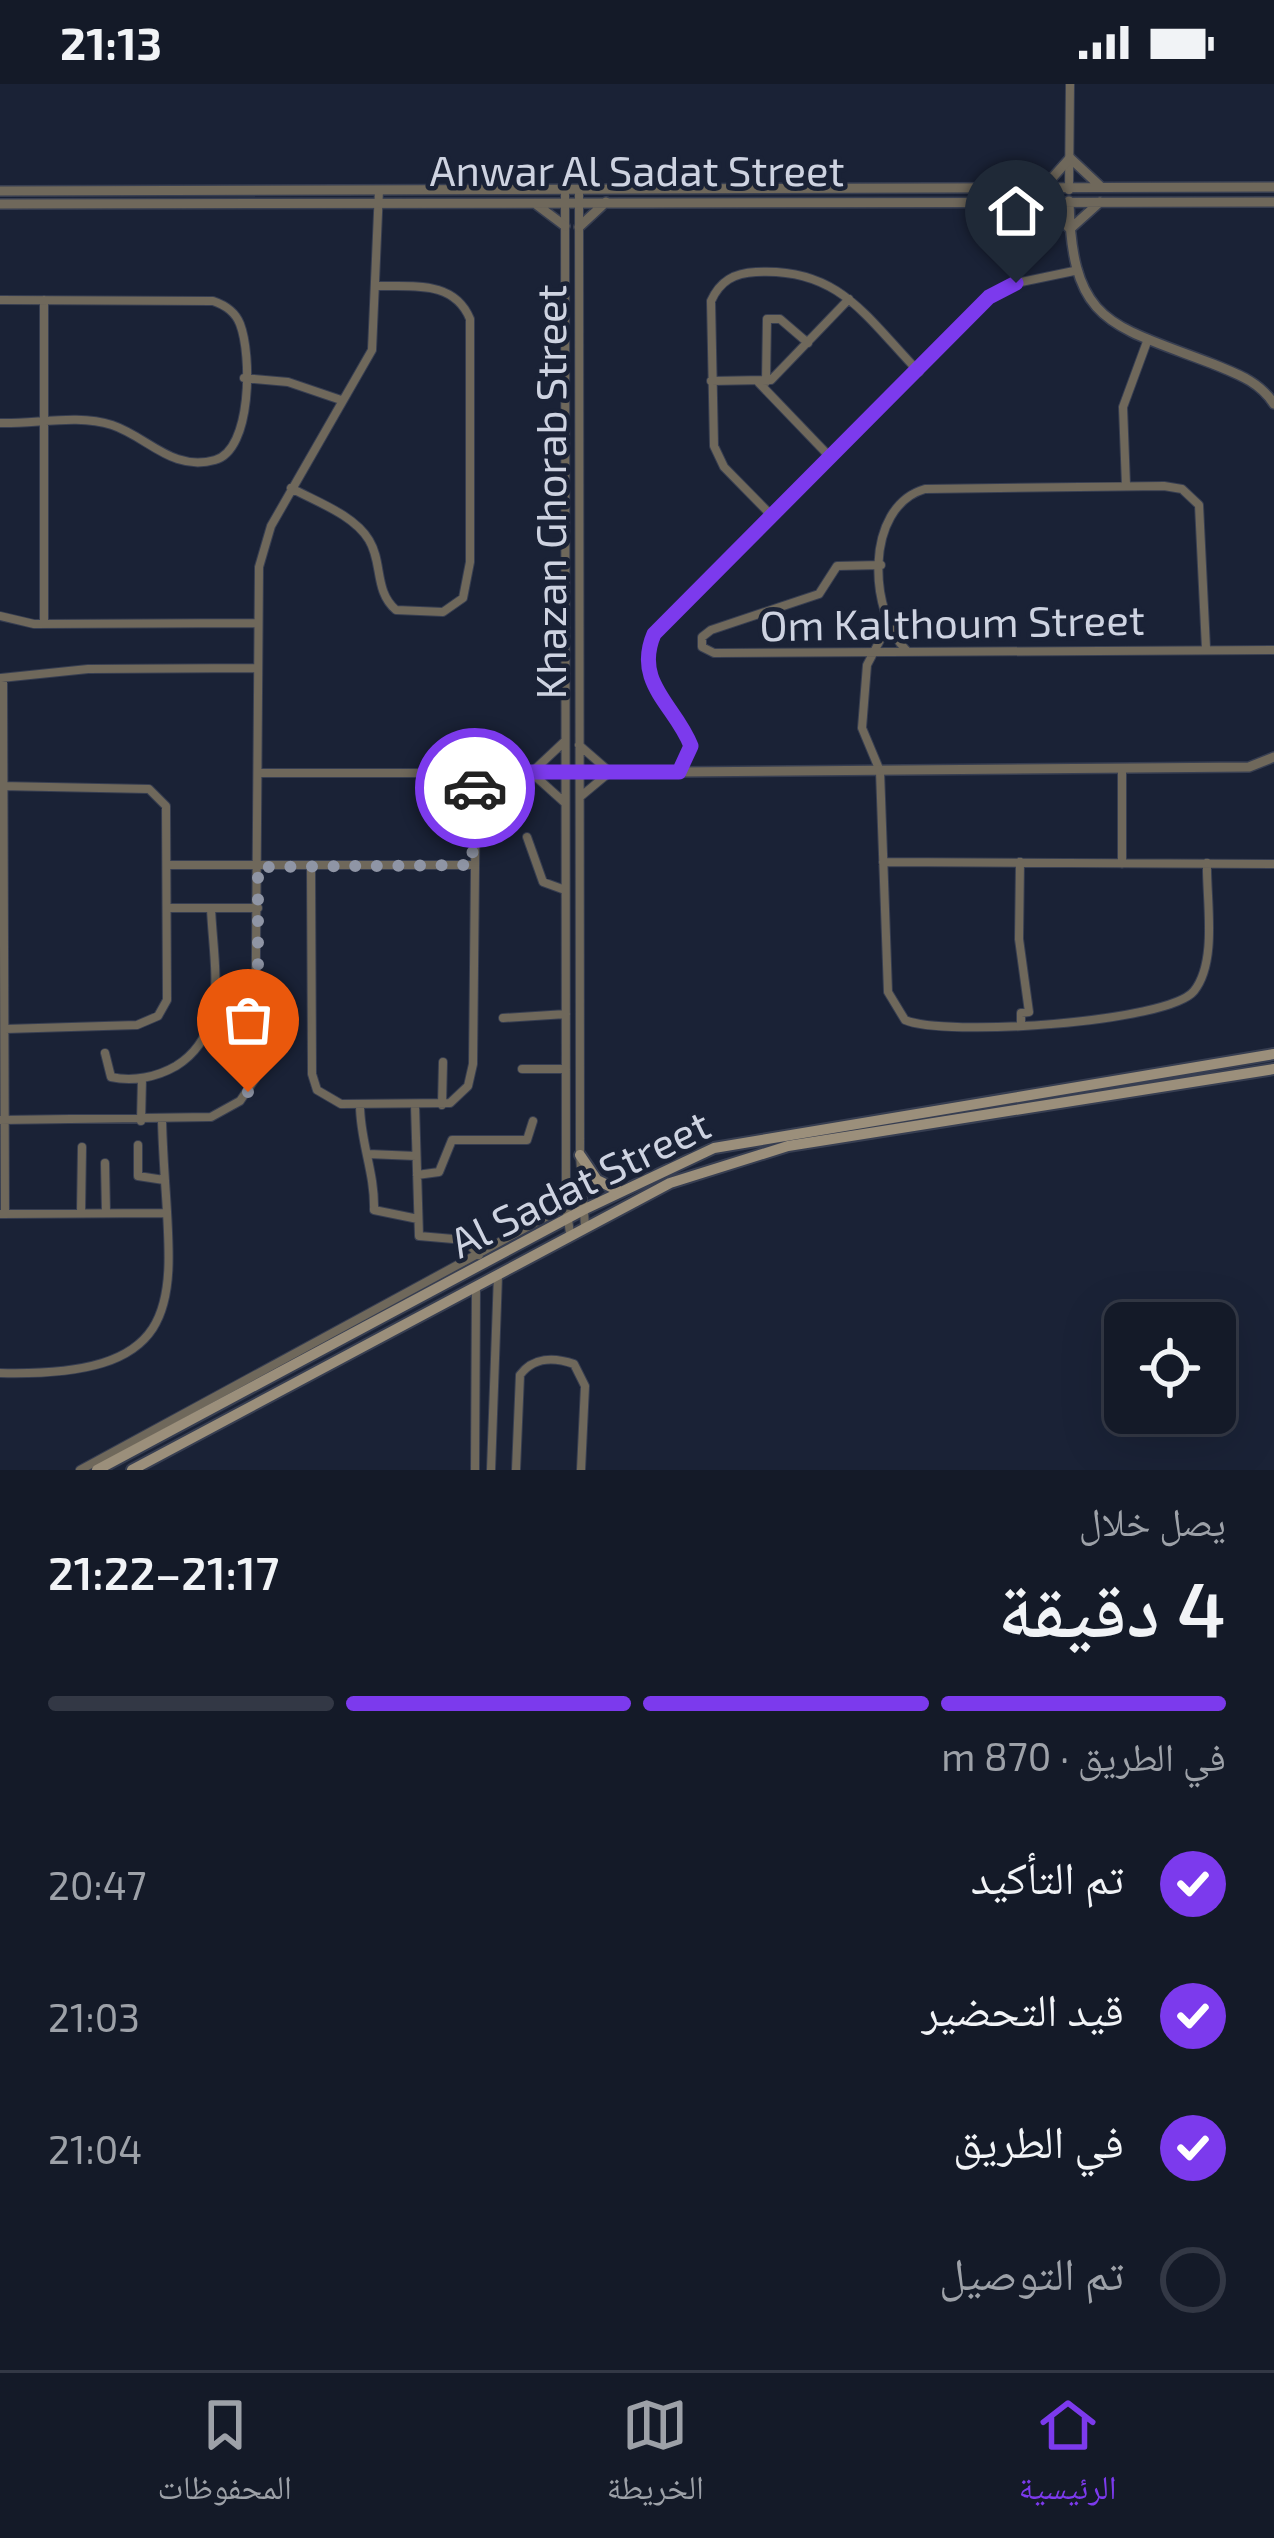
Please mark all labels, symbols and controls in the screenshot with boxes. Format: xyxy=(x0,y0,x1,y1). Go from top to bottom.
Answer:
text: 21:13 xyxy=(60,15,162,69)
street label: Anwar Al Sadat Street xyxy=(429,144,845,194)
pin xyxy=(965,160,1067,283)
icon: home xyxy=(983,178,1049,244)
street label: Khazan Ghorab Street xyxy=(524,284,574,700)
street label: Om Kalthoum Street xyxy=(759,593,1145,649)
courier xyxy=(415,728,535,848)
icon: car xyxy=(442,755,508,821)
pin xyxy=(197,969,299,1092)
icon: bag xyxy=(215,987,281,1053)
street label: Al Sadat Street xyxy=(441,1098,717,1266)
map controls xyxy=(1104,1302,1236,1434)
button: locate xyxy=(1104,1302,1236,1434)
text: يصل خلال xyxy=(1079,1497,1226,1544)
text: 21:17–21:22 xyxy=(48,1545,279,1599)
text: 4 دقيقة xyxy=(998,1559,1226,1653)
text: في الطريق · 870 m xyxy=(941,1732,1226,1779)
text: تم التأكيد xyxy=(971,1849,1124,1903)
icon: check xyxy=(1160,1851,1226,1917)
text: 20:47 xyxy=(48,1861,147,1908)
text: قيد التحضير xyxy=(922,1981,1124,2035)
icon: check xyxy=(1160,1983,1226,2049)
text: 21:03 xyxy=(48,1993,140,2040)
text: في الطريق xyxy=(953,2113,1124,2167)
icon: check xyxy=(1160,2115,1226,2181)
text: 21:04 xyxy=(48,2125,142,2172)
text: تم التوصيل xyxy=(939,2245,1124,2299)
tab: المحفوظات xyxy=(157,2392,292,2520)
tab: الخريطة xyxy=(607,2392,704,2520)
tab: الرئيسية xyxy=(1019,2392,1117,2520)

